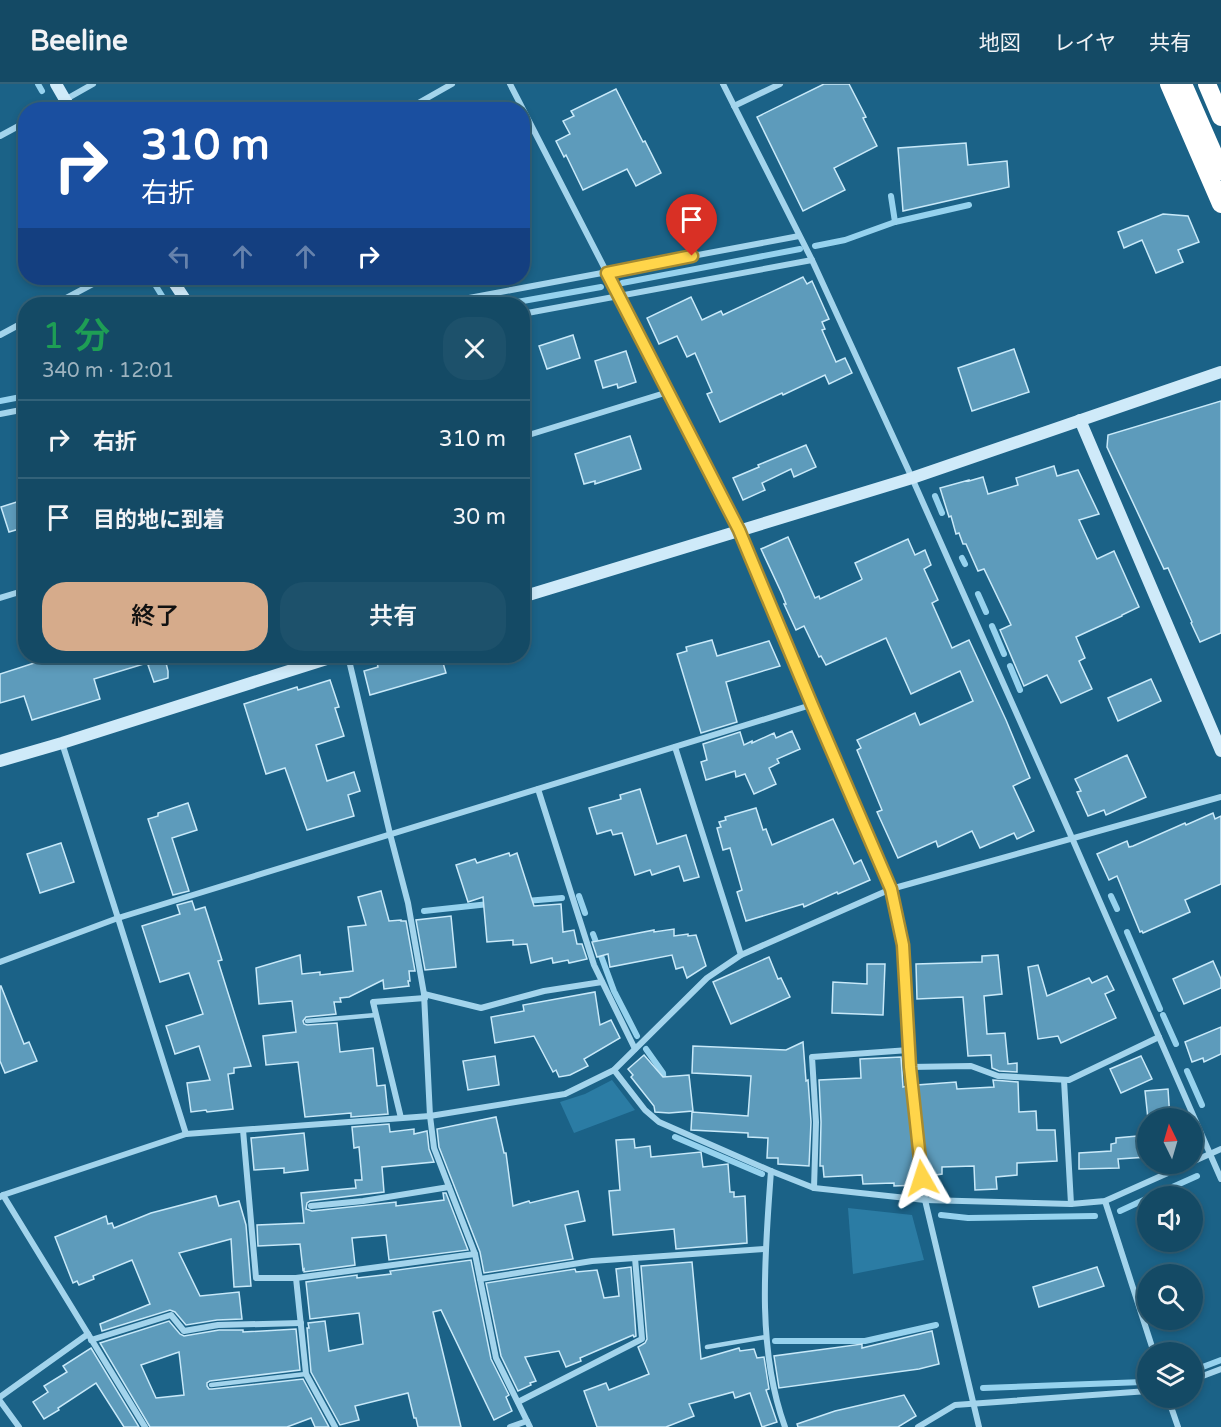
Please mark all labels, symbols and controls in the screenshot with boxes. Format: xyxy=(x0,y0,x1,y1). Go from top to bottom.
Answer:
text: Beeline xyxy=(30,24,128,58)
text: 地図 xyxy=(979,31,1021,56)
text: レイヤ xyxy=(1054,31,1116,56)
text: 共有 xyxy=(1149,31,1191,56)
text: 310 m xyxy=(141,120,270,171)
icon: right xyxy=(42,126,120,204)
text: 右折 xyxy=(141,177,195,210)
pin xyxy=(666,194,717,256)
icon: arrive xyxy=(675,203,708,236)
icon: left xyxy=(163,240,196,273)
icon: ahead xyxy=(226,240,259,273)
icon: ahead xyxy=(289,240,322,273)
icon: right xyxy=(352,240,385,273)
text: 1 分 xyxy=(42,315,110,358)
button: close xyxy=(443,317,506,380)
text: 340 m · 12:01 xyxy=(42,359,174,383)
icon: right xyxy=(42,423,75,456)
text: 310 m xyxy=(439,426,506,452)
text: 右折 xyxy=(93,429,137,455)
icon: arrive xyxy=(42,501,75,534)
text: 30 m xyxy=(452,504,506,530)
text: 目的地に到着 xyxy=(93,507,225,533)
button: 終了 xyxy=(42,582,268,651)
button: 共有 xyxy=(280,582,506,651)
north arrow xyxy=(1137,1108,1203,1174)
map controls xyxy=(1137,1108,1203,1408)
position arrow xyxy=(890,1146,954,1210)
button: sound xyxy=(1137,1186,1203,1252)
button: search xyxy=(1137,1264,1203,1330)
button: layers xyxy=(1137,1342,1203,1408)

